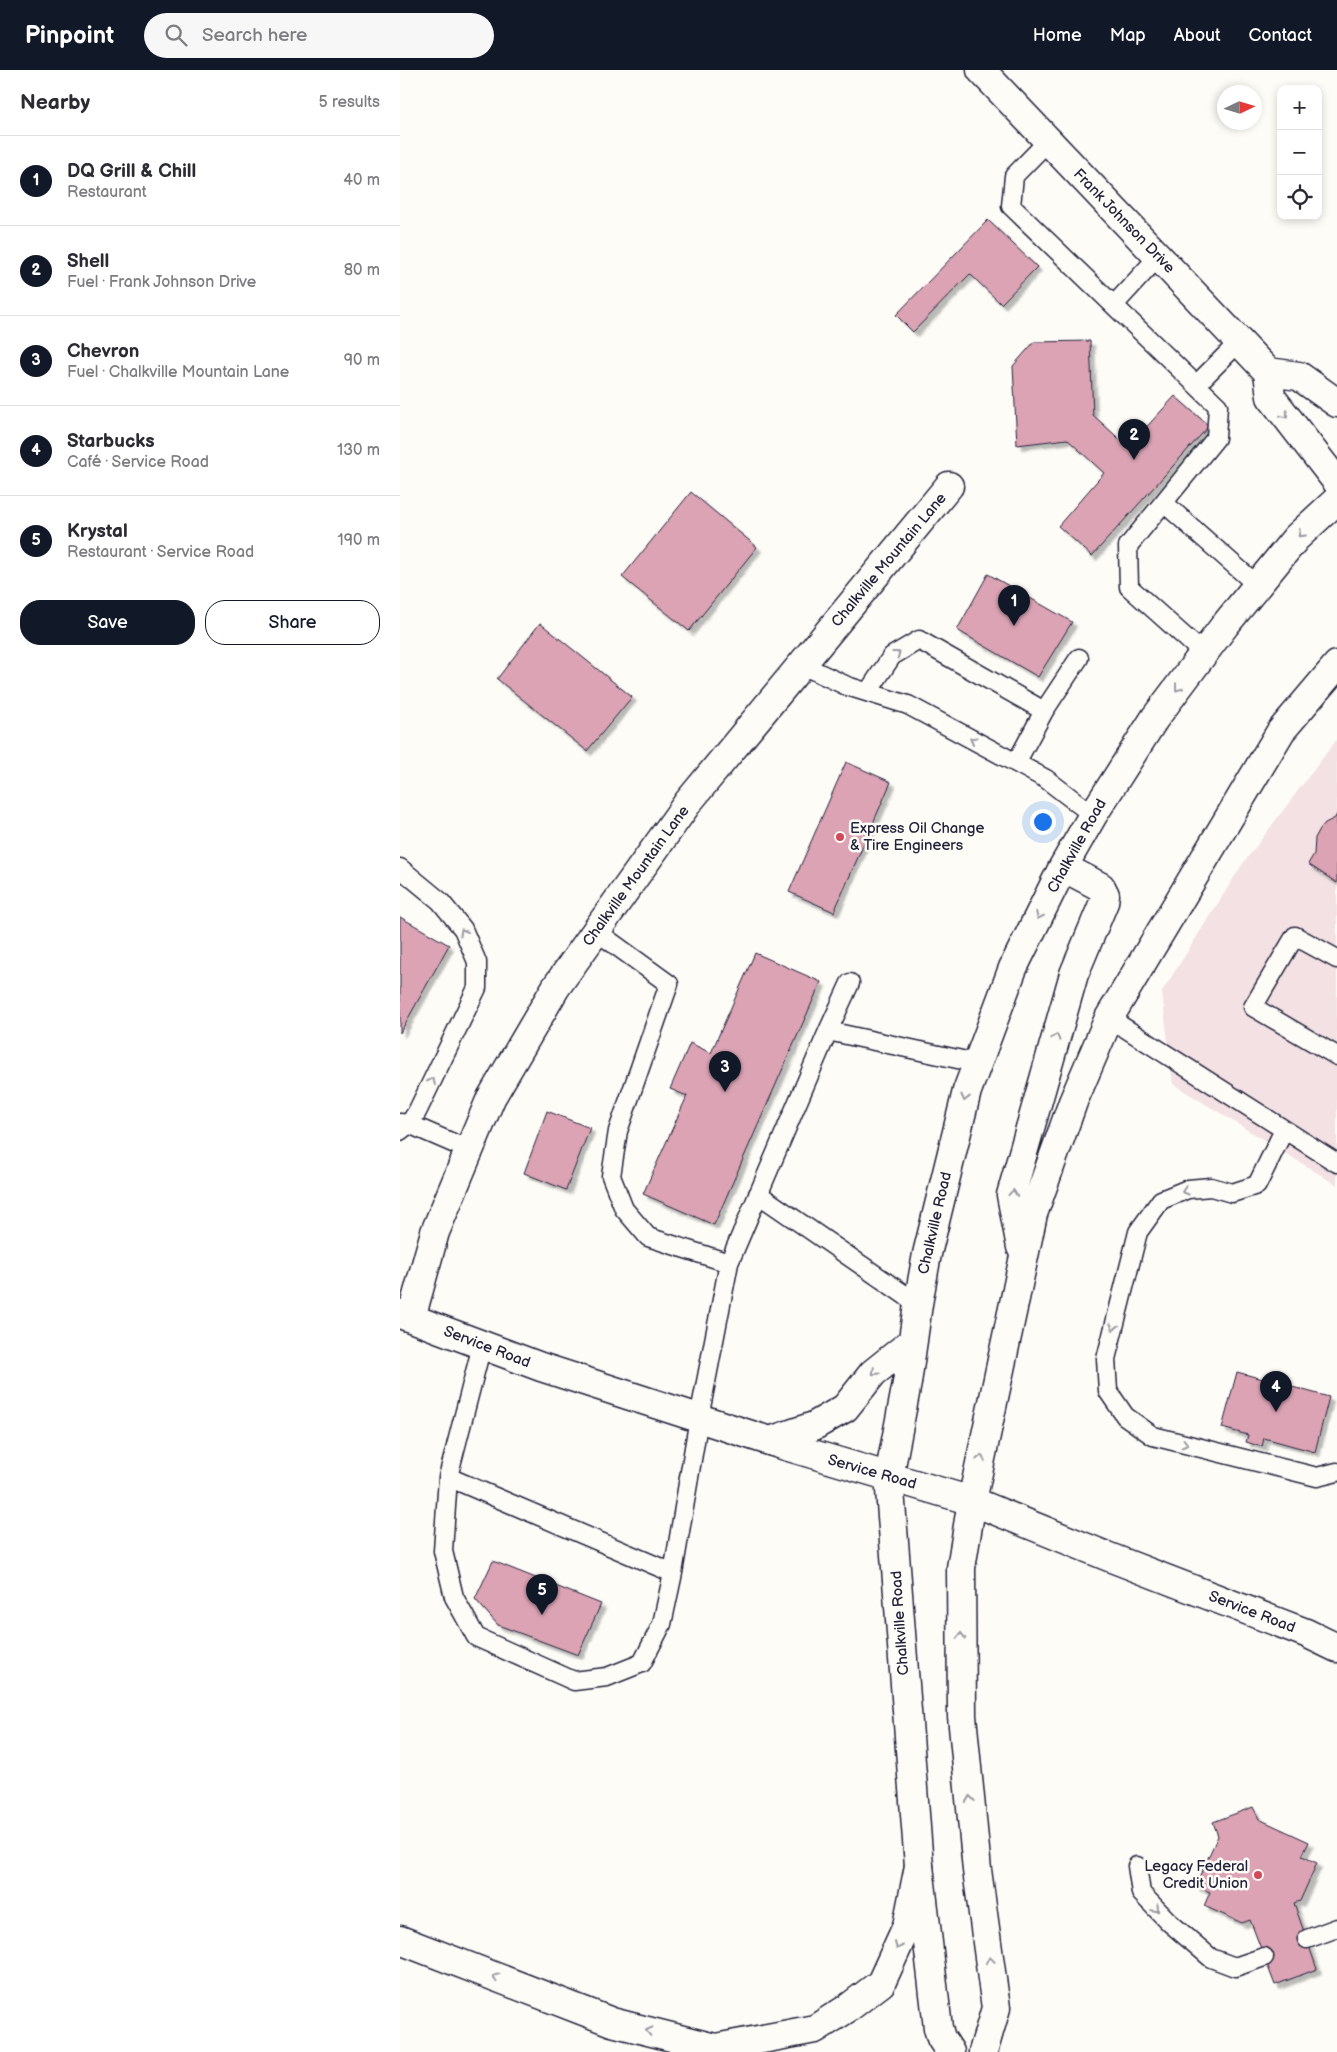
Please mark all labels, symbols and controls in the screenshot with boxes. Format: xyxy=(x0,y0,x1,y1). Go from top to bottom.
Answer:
search box xyxy=(144,13,494,58)
text: Pinpoint xyxy=(25,21,114,50)
icon: search xyxy=(162,21,190,49)
text: Search here xyxy=(202,24,307,47)
text: Home xyxy=(1033,25,1082,46)
text: Map xyxy=(1110,25,1146,46)
text: About xyxy=(1174,25,1221,46)
text: Contact xyxy=(1249,25,1312,46)
north arrow xyxy=(1217,85,1262,130)
map controls xyxy=(1277,85,1322,220)
button: + xyxy=(1277,85,1322,130)
text: Nearby xyxy=(20,90,90,115)
text: 5 results xyxy=(318,93,380,112)
button: − xyxy=(1277,130,1322,175)
text: DQ Grill & Chill xyxy=(67,160,196,183)
street label: Frank Johnson Drive xyxy=(1069,165,1179,277)
text: 1 xyxy=(33,171,39,190)
text: 40 m xyxy=(343,171,380,190)
button: locate xyxy=(1277,175,1322,220)
text: Restaurant xyxy=(67,183,147,202)
text: Shell xyxy=(67,250,109,273)
text: 2 xyxy=(31,261,41,280)
text: 80 m xyxy=(344,261,380,280)
text: Fuel · Frank Johnson Drive xyxy=(67,273,256,292)
text: Chevron xyxy=(67,340,139,363)
text: 3 xyxy=(31,351,41,370)
text: 90 m xyxy=(344,351,380,370)
text: Fuel · Chalkville Mountain Lane xyxy=(67,363,289,382)
one-way arrow xyxy=(1280,409,1288,418)
pin: 2 xyxy=(1118,419,1150,460)
text: Starbucks xyxy=(67,430,155,453)
text: 4 xyxy=(31,441,41,460)
text: 130 m xyxy=(337,441,380,460)
text: Café · Service Road xyxy=(67,453,209,472)
street label: Chalkville Mountain Lane xyxy=(827,489,951,631)
text: Krystal xyxy=(67,520,128,543)
one-way arrow xyxy=(1298,528,1307,537)
text: 5 xyxy=(31,531,41,550)
text: 190 m xyxy=(338,531,380,550)
text: Restaurant · Service Road xyxy=(67,543,254,562)
pin: 1 xyxy=(998,585,1030,626)
button: Save xyxy=(20,600,195,645)
button: Share xyxy=(205,600,380,645)
one-way arrow xyxy=(891,651,901,660)
one-way arrow xyxy=(1175,682,1184,692)
one-way arrow xyxy=(969,736,978,746)
street label: Chalkville Road xyxy=(1043,796,1111,896)
street label: Chalkville Mountain Lane xyxy=(579,802,693,950)
your location xyxy=(1030,809,1056,835)
place label: Express Oil Change & Tire Engineers xyxy=(850,819,984,855)
marker: Express Oil Change & Tire Engineers xyxy=(834,831,846,843)
one-way arrow xyxy=(1035,910,1045,919)
one-way arrow xyxy=(460,929,470,938)
one-way arrow xyxy=(1051,1033,1061,1041)
pin: 3 xyxy=(709,1051,741,1092)
one-way arrow xyxy=(425,1077,436,1086)
one-way arrow xyxy=(960,1094,971,1103)
street label: Chalkville Road xyxy=(914,1170,956,1276)
one-way arrow xyxy=(1181,1185,1189,1195)
one-way arrow xyxy=(1008,1189,1019,1197)
street label: Service Road xyxy=(441,1322,533,1372)
one-way arrow xyxy=(1109,1322,1120,1331)
one-way arrow xyxy=(872,1366,881,1375)
pin: 4 xyxy=(1260,1371,1292,1412)
one-way arrow xyxy=(1180,1438,1189,1449)
street label: Service Road xyxy=(826,1450,918,1494)
one-way arrow xyxy=(975,1454,986,1463)
street label: Chalkville Road xyxy=(887,1570,913,1676)
pin: 5 xyxy=(526,1574,558,1615)
street label: Service Road xyxy=(1206,1587,1298,1637)
one-way arrow xyxy=(956,1632,966,1640)
one-way arrow xyxy=(965,1794,976,1802)
place label: Legacy Federal Credit Union xyxy=(1144,1857,1248,1893)
marker: Legacy Federal Credit Union xyxy=(1252,1869,1264,1881)
one-way arrow xyxy=(1150,1903,1159,1912)
one-way arrow xyxy=(894,1941,904,1950)
one-way arrow xyxy=(985,1956,995,1964)
one-way arrow xyxy=(492,1973,501,1984)
one-way arrow xyxy=(646,2027,654,2037)

